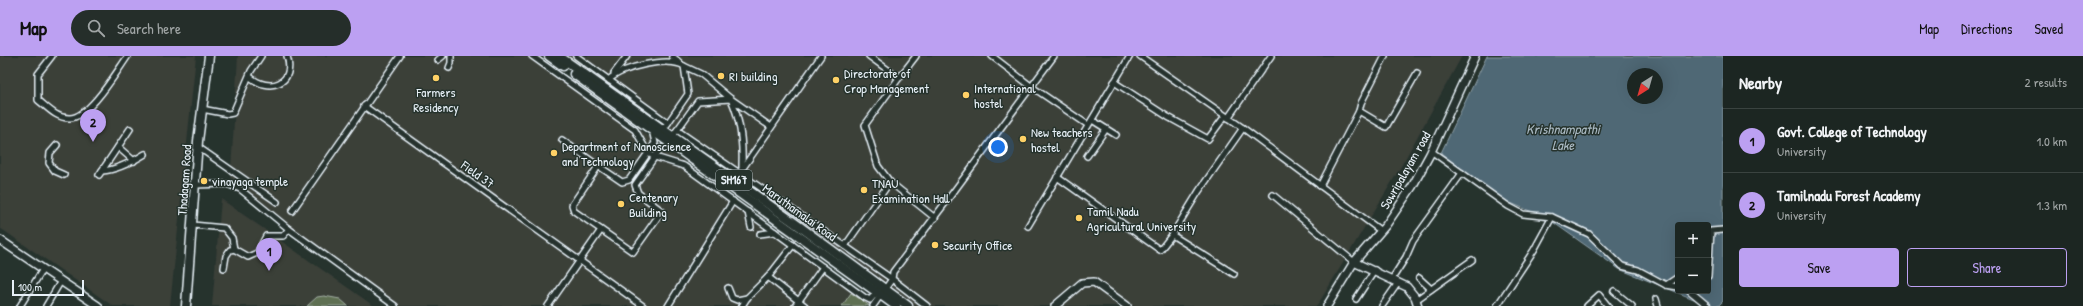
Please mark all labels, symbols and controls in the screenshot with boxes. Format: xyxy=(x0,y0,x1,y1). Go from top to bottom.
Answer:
search box xyxy=(71,10,351,46)
text: Map xyxy=(20,15,47,41)
icon: search xyxy=(85,17,107,39)
text: Search here xyxy=(117,18,181,39)
text: Map xyxy=(1919,19,1939,38)
text: Directions xyxy=(1961,19,2012,38)
text: Saved xyxy=(2034,19,2063,38)
place label: Directorate of Crop Management xyxy=(844,64,930,97)
place label: RI building xyxy=(729,67,778,85)
north arrow xyxy=(1627,68,1663,104)
marker: RI building xyxy=(716,71,726,81)
text: Nearby xyxy=(1739,71,1782,94)
marker: Farmers Residency xyxy=(431,73,441,83)
text: 2 results xyxy=(2025,73,2067,91)
marker: Directorate of Crop Management xyxy=(831,75,841,85)
place label: International hostel xyxy=(974,79,1036,112)
place label: Farmers Residency xyxy=(413,83,459,116)
marker: International hostel xyxy=(961,90,971,100)
pin: 2 xyxy=(80,109,106,142)
water label: Krishnampathi Lake xyxy=(1526,119,1602,154)
text: Govt. College of Technology xyxy=(1777,121,1927,142)
place label: New teachers hostel xyxy=(1031,123,1093,156)
street label: Sowripalayam road xyxy=(1375,128,1435,212)
text: 1 xyxy=(1750,132,1754,150)
text: 1.0 km xyxy=(2036,132,2067,150)
marker: New teachers hostel xyxy=(1018,134,1028,144)
place label: Department of Nanoscience and Technology xyxy=(562,137,691,170)
your location xyxy=(988,137,1008,157)
text: University xyxy=(1777,142,1826,160)
street label: Thadagam Road xyxy=(173,144,195,216)
marker: Department of Nanoscience and Technology xyxy=(549,148,559,158)
street label: Field 37 xyxy=(457,156,498,192)
road number: SH167 xyxy=(716,170,752,190)
place label: vinayaga temple xyxy=(212,172,288,190)
place label: TNAU Examination Hall xyxy=(872,174,950,207)
marker: vinayaga temple xyxy=(199,176,209,186)
street label: Maruthamalai Road xyxy=(759,179,841,245)
marker: TNAU Examination Hall xyxy=(859,185,869,195)
text: Tamilnadu Forest Academy xyxy=(1777,185,1921,206)
place label: Centenary Building xyxy=(629,188,679,221)
text: 2 xyxy=(1749,196,1755,214)
text: 1.3 km xyxy=(2036,196,2067,214)
marker: Centenary Building xyxy=(616,199,626,209)
place label: Tamil Nadu Agricultural University xyxy=(1087,202,1197,235)
text: University xyxy=(1777,206,1826,224)
marker: Tamil Nadu Agricultural University xyxy=(1074,213,1084,223)
map controls xyxy=(1675,222,1711,294)
button: + xyxy=(1675,222,1711,258)
place label: Security Office xyxy=(943,236,1012,254)
pin: 1 xyxy=(256,238,282,271)
marker: Security Office xyxy=(930,240,940,250)
button: Save xyxy=(1739,248,1899,287)
button: Share xyxy=(1907,248,2067,287)
button: − xyxy=(1675,258,1711,294)
scale bar xyxy=(12,278,84,297)
text: 100 m xyxy=(18,280,42,294)

